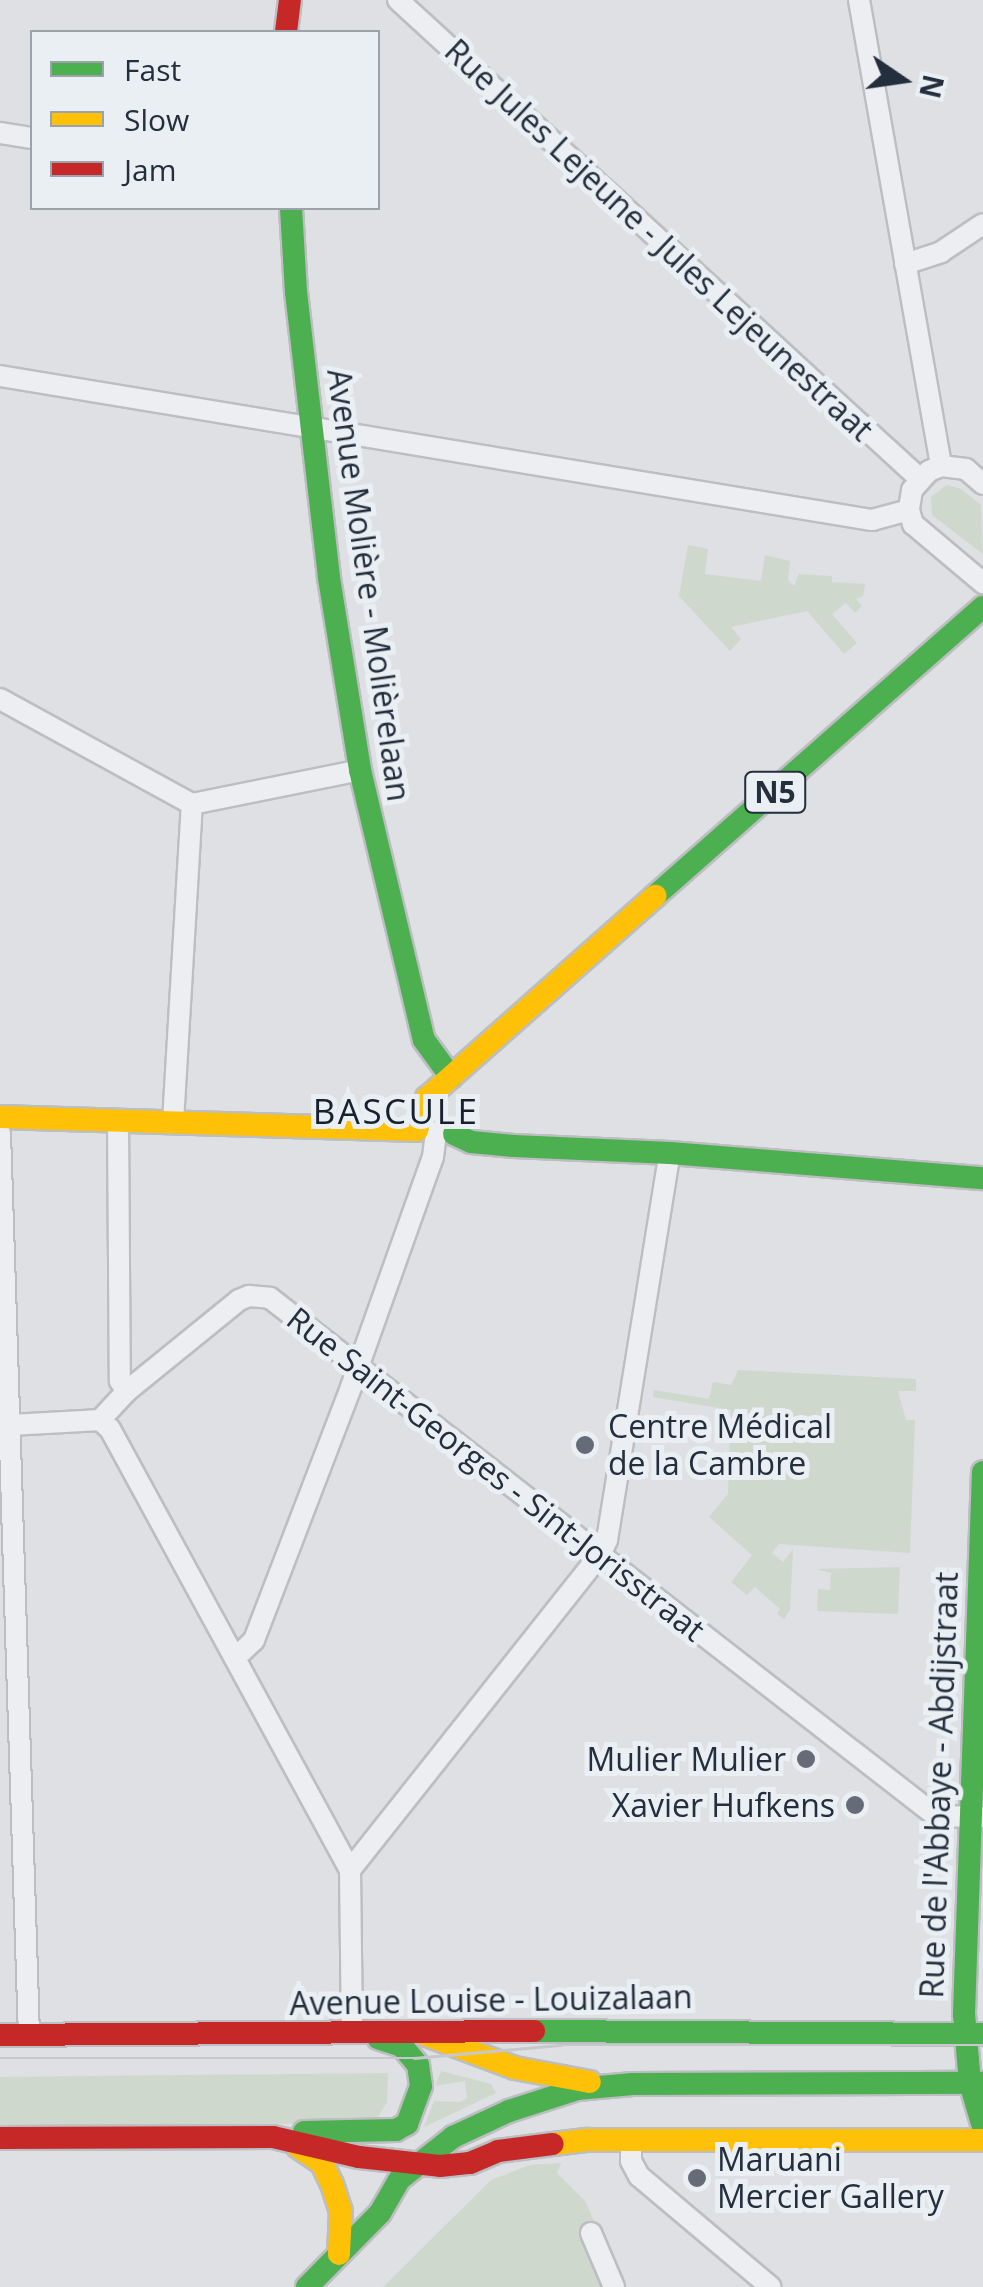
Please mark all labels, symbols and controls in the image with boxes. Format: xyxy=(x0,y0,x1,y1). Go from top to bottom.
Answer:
legend xyxy=(30,30,380,210)
north arrow xyxy=(853,30,953,130)
street label: Rue Jules Lejeune - Jules Lejeunestraat xyxy=(437,31,881,449)
text: Fast xyxy=(124,49,181,90)
text: N xyxy=(911,71,953,102)
text: Slow xyxy=(124,99,189,140)
text: Jam xyxy=(124,149,177,190)
street label: Avenue Molière - Molièrelaan xyxy=(320,366,418,804)
road number: N5 xyxy=(742,767,808,817)
district label: BASCULE xyxy=(313,1090,479,1132)
street label: Rue Saint-Georges - Sint-Jorisstraat xyxy=(280,1299,712,1649)
place label: Centre Médical de la Cambre xyxy=(608,1408,832,1483)
marker: Centre Médical de la Cambre xyxy=(572,1432,598,1458)
street label: Rue de l'Abbaye - Abdijstraat xyxy=(912,1571,966,1999)
place label: Mulier Mulier xyxy=(586,1740,786,1778)
marker: Mulier Mulier xyxy=(795,1748,817,1770)
place label: Xavier Hufkens xyxy=(612,1786,835,1824)
marker: Xavier Hufkens xyxy=(844,1794,866,1816)
street label: Avenue Louise - Louizalaan xyxy=(289,1977,693,2023)
place label: Maruani Mercier Gallery xyxy=(717,2141,944,2216)
marker: Maruani Mercier Gallery xyxy=(686,2167,708,2189)

